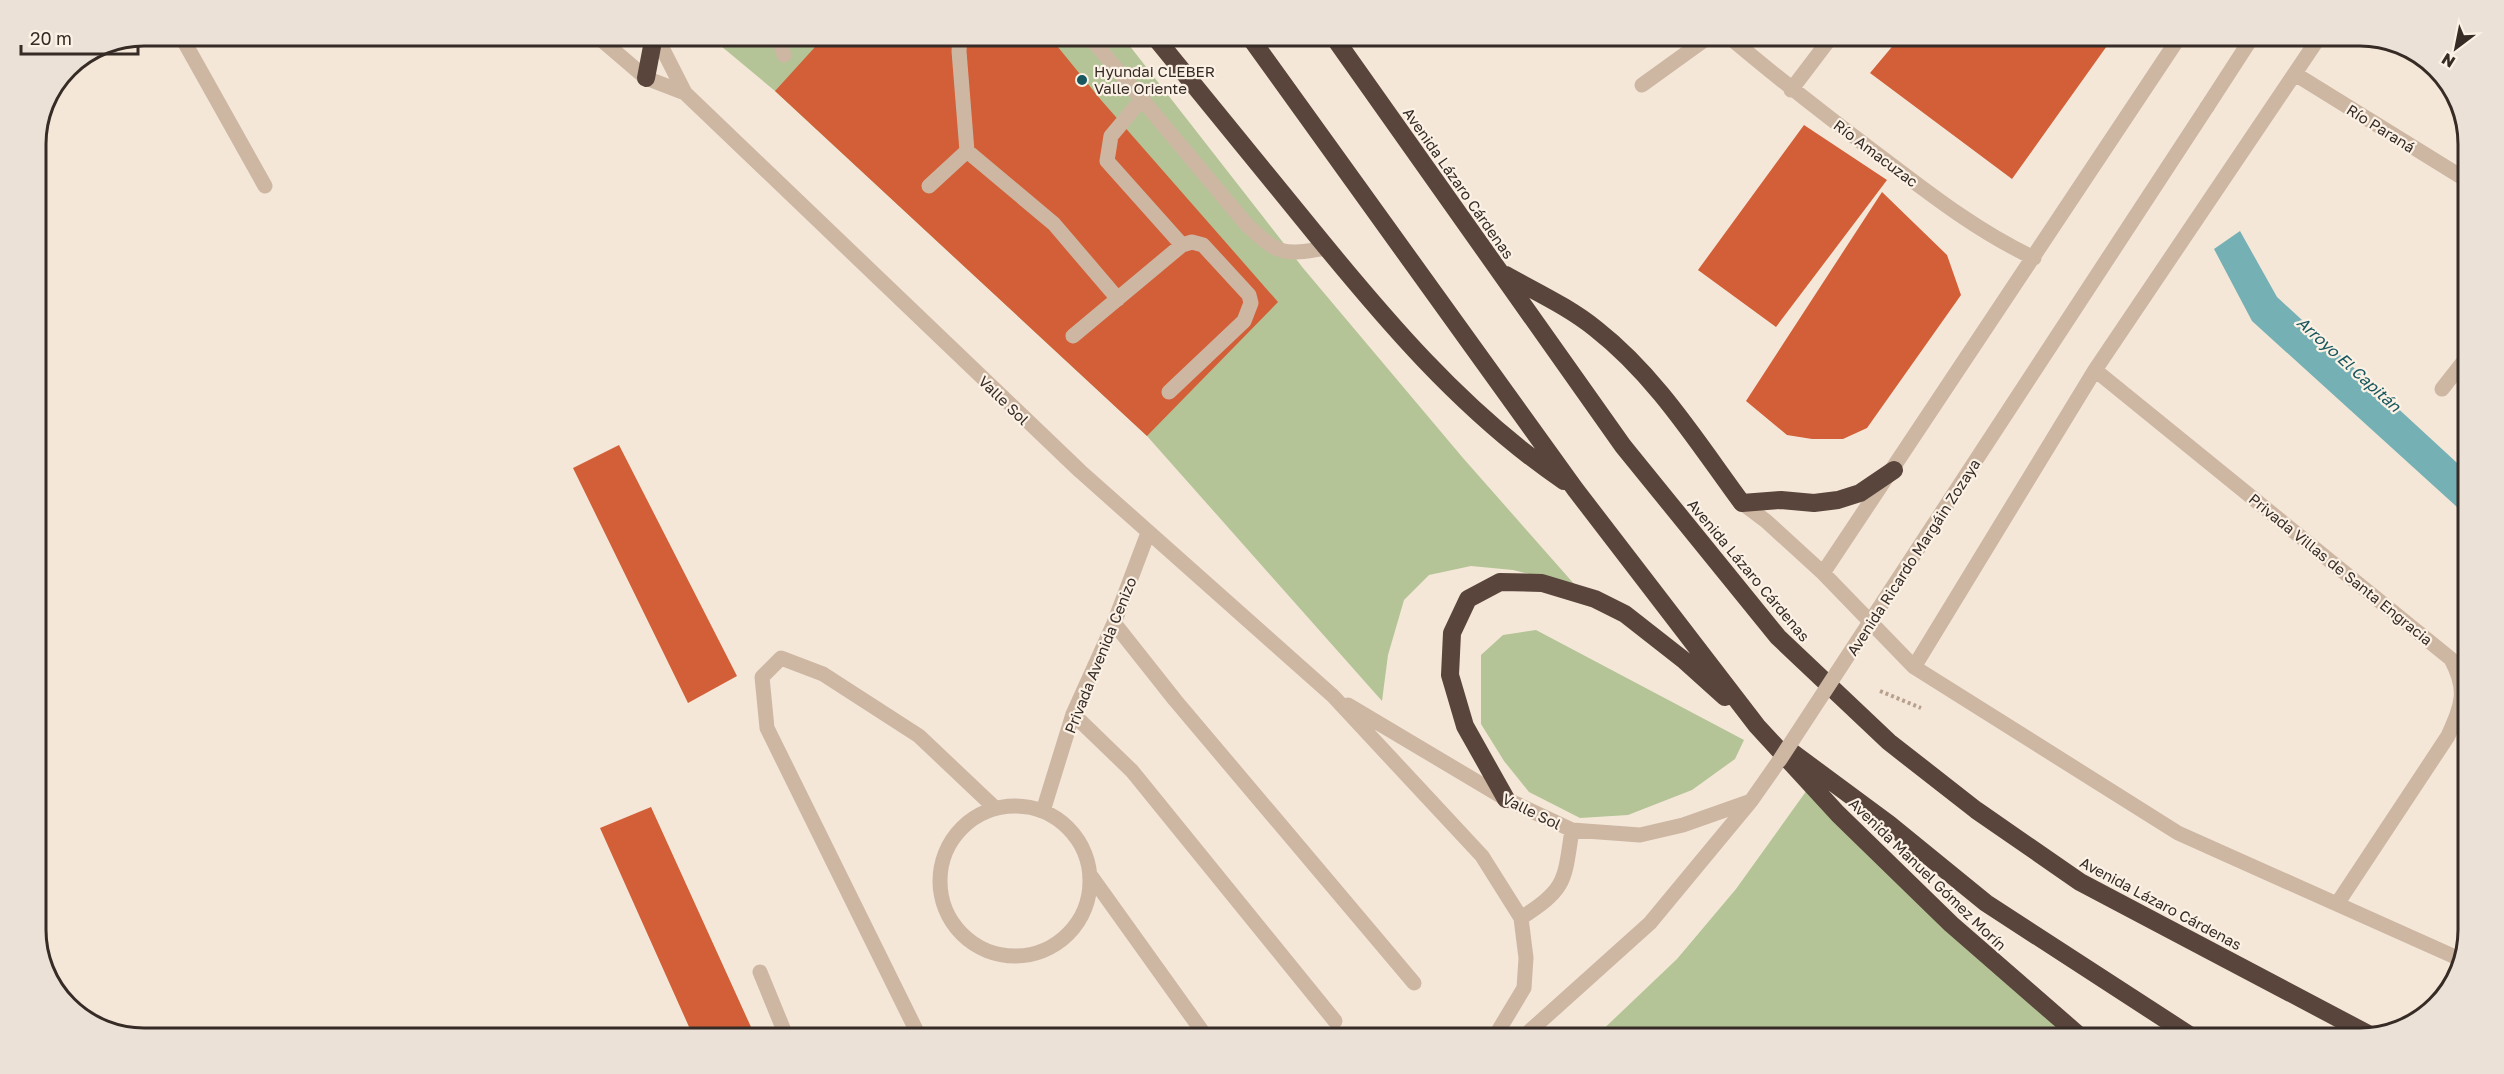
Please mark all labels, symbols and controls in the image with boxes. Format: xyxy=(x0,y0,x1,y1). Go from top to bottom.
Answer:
scale bar xyxy=(21,18,138,56)
north arrow xyxy=(2426,18,2486,78)
text: 20 m xyxy=(30,27,72,49)
text: N xyxy=(2438,49,2459,72)
place label: Hyundai CLEBER Valle Oriente xyxy=(1094,62,1215,97)
marker: Hyundai CLEBER Valle Oriente xyxy=(1075,73,1089,87)
street label: Río Paraná xyxy=(2344,100,2418,156)
street label: Avenida Lázaro Cárdenas xyxy=(1400,104,1518,262)
street label: Río Amacuzac xyxy=(1831,116,1921,190)
water label: Arroyo El Capitán xyxy=(2293,312,2406,417)
street label: Valle Sol xyxy=(975,372,1033,428)
street label: Avenida Ricardo Margáin Zozaya xyxy=(1843,455,1983,659)
street label: Privada Villas de Santa Engracia xyxy=(2246,489,2436,649)
street label: Avenida Lázaro Cárdenas xyxy=(1684,495,1814,645)
street label: Privada Avenida Cenizo xyxy=(1060,574,1140,736)
street label: Valle Sol xyxy=(1500,789,1564,833)
street label: Avenida Manuel Gómez Morín xyxy=(1846,794,2010,954)
street label: Avenida Lázaro Cárdenas xyxy=(2077,853,2245,953)

